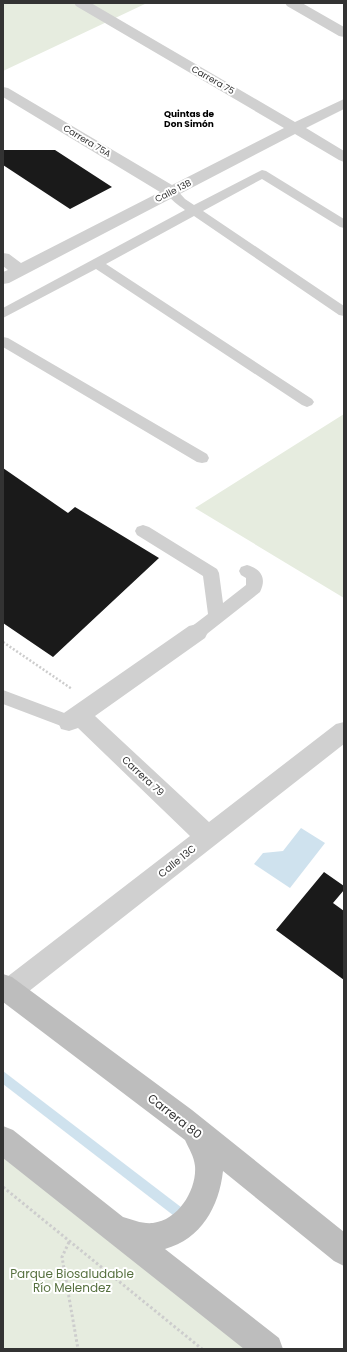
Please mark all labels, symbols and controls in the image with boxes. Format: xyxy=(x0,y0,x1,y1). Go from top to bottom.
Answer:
street label: Carrera 75 xyxy=(189,63,237,97)
district label: Quintas de Don Simón xyxy=(164,108,215,130)
street label: Carrera 75A xyxy=(61,122,113,160)
street label: Calle 13B xyxy=(153,177,194,205)
street label: Carrera 79 xyxy=(118,752,168,800)
street label: Calle 13C xyxy=(155,841,199,881)
street label: Carrera 80 xyxy=(144,1089,206,1143)
park label: Parque Biosaludable Río Melendez xyxy=(10,1265,134,1296)

